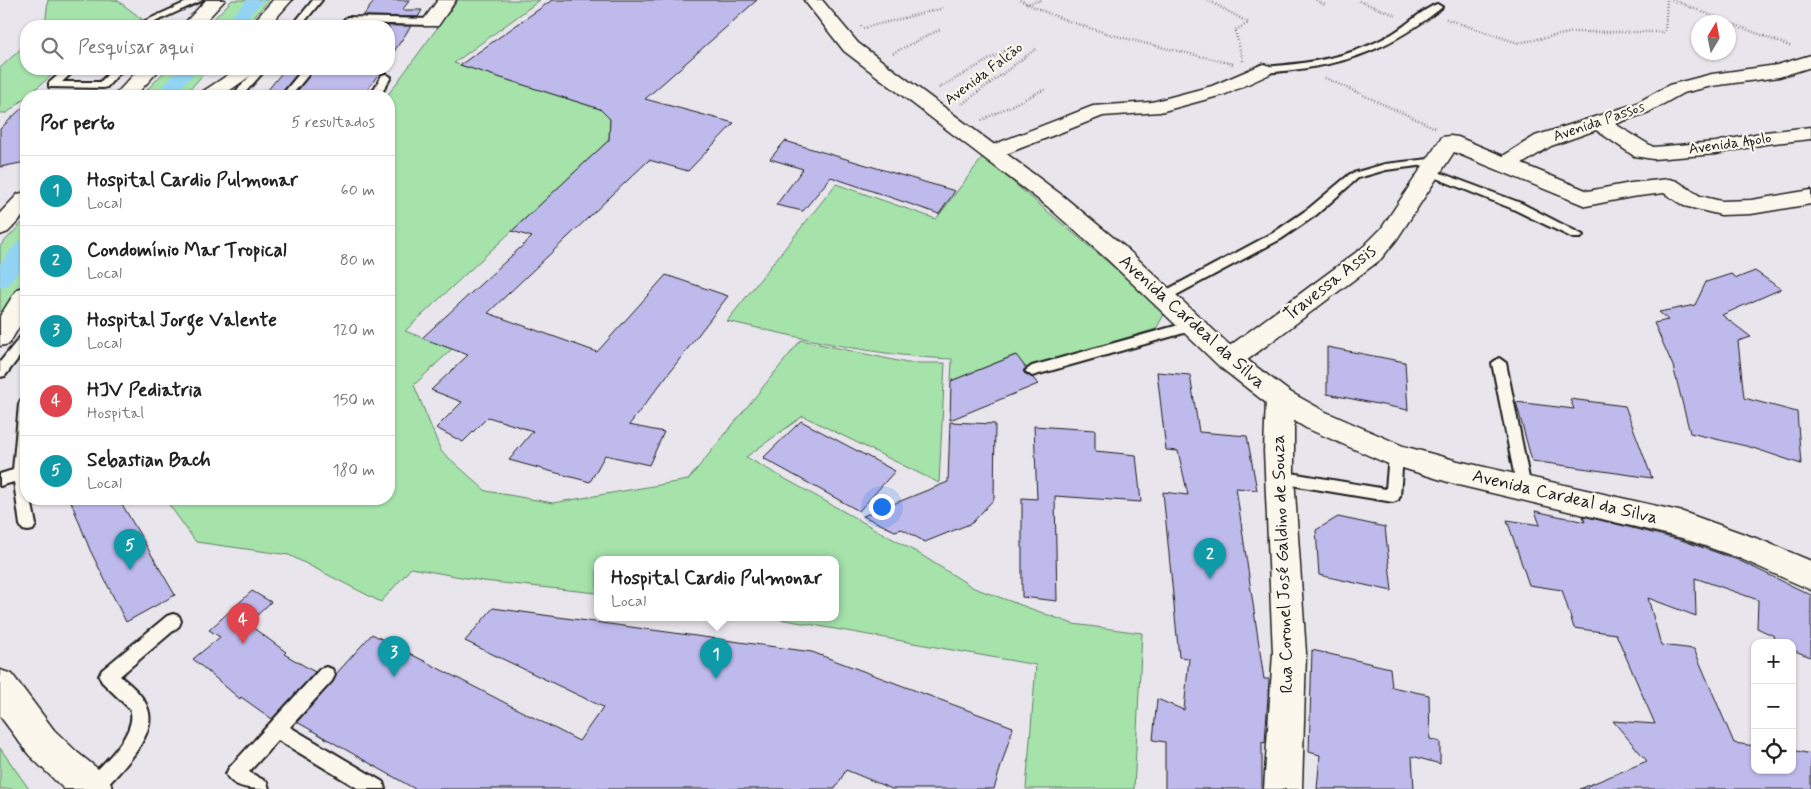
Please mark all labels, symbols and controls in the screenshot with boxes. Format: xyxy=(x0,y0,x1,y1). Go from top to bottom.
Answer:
north arrow xyxy=(1691,15,1736,60)
search box xyxy=(20,20,395,75)
icon: search xyxy=(38,34,66,62)
text: Pesquisar aqui xyxy=(78,35,194,60)
street label: Avenida Falcão xyxy=(941,38,1027,110)
street label: Avenida Passos xyxy=(1550,97,1648,147)
text: Por perto xyxy=(40,109,115,137)
text: 5 resultados xyxy=(291,112,375,133)
street label: Avenida Apolo xyxy=(1687,128,1773,161)
text: Hospital Cardio Pulmonar xyxy=(87,168,298,193)
text: 1 xyxy=(52,180,60,201)
text: 60 m xyxy=(341,180,375,201)
text: Local xyxy=(87,193,122,214)
text: Condomínio Mar Tropical xyxy=(87,238,287,263)
street label: Travessa Assis xyxy=(1279,239,1381,327)
text: 2 xyxy=(52,250,60,271)
text: 80 m xyxy=(340,250,375,271)
street label: Avenida Cardeal da Silva xyxy=(1113,250,1271,394)
text: Local xyxy=(87,263,122,284)
text: Hospital Jorge Valente xyxy=(87,308,277,333)
text: 3 xyxy=(52,320,60,341)
text: 120 m xyxy=(333,320,375,341)
text: Local xyxy=(87,333,122,354)
text: HJV Pediatria xyxy=(87,378,202,403)
text: 4 xyxy=(51,390,61,411)
text: 150 m xyxy=(333,390,375,411)
text: Hospital xyxy=(87,403,144,424)
street label: Rua Coronel José Galdino de Souza xyxy=(1266,434,1300,694)
text: Sebastian Bach xyxy=(87,448,211,473)
text: 5 xyxy=(51,460,61,481)
text: 180 m xyxy=(332,460,375,481)
street label: Avenida Cardeal da Silva xyxy=(1470,464,1660,530)
text: Local xyxy=(87,473,122,494)
your location xyxy=(869,494,895,520)
pin: 5 xyxy=(114,529,146,570)
pin: 2 xyxy=(1194,538,1226,579)
popup xyxy=(594,556,839,621)
text: Hospital Cardio Pulmonar xyxy=(611,566,822,591)
text: Local xyxy=(611,591,646,612)
pin: 4 xyxy=(227,603,259,644)
pin: 3 xyxy=(378,636,410,677)
pin: 1 xyxy=(700,638,732,679)
map controls xyxy=(1751,639,1796,774)
button: + xyxy=(1751,639,1796,684)
button: − xyxy=(1751,684,1796,729)
button: locate xyxy=(1751,729,1796,774)

